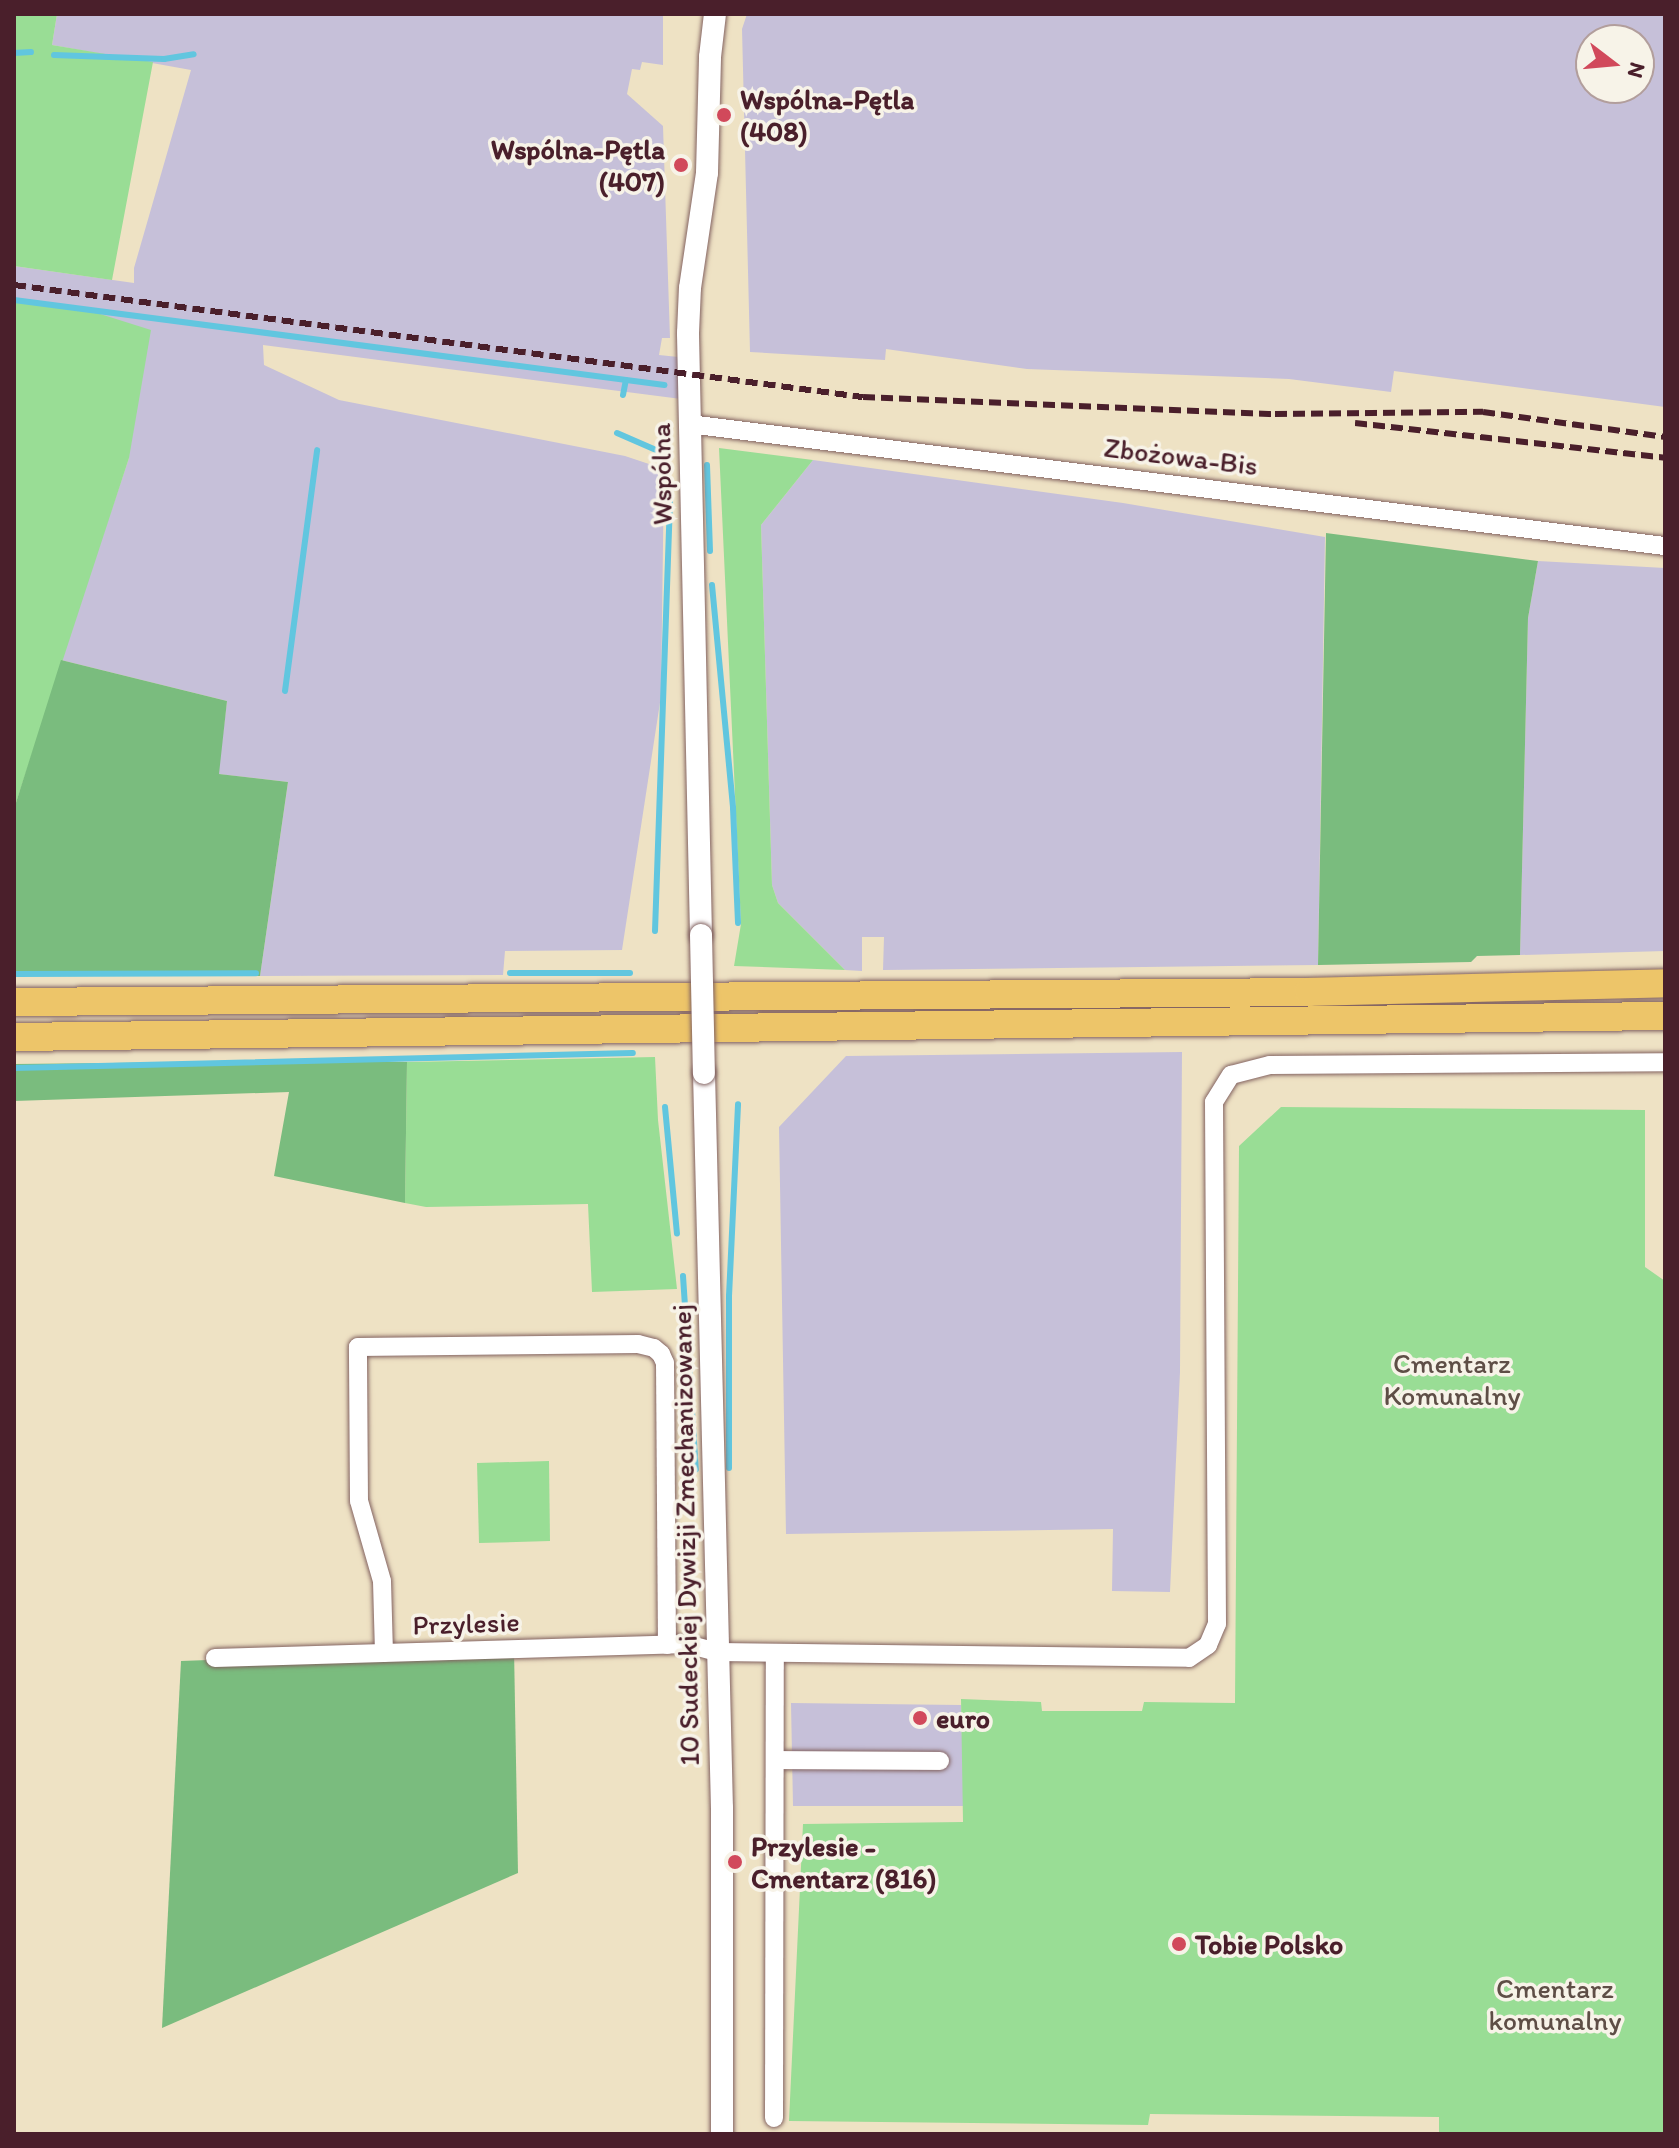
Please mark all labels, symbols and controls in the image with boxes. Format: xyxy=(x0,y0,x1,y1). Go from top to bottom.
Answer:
north arrow xyxy=(1575,24,1655,104)
text: N xyxy=(1622,59,1652,81)
place label: Wspólna-Pętla (408) xyxy=(740,82,914,148)
marker: Wspólna-Pętla (408) xyxy=(715,106,733,124)
place label: Wspólna-Pętla (407) xyxy=(491,132,665,198)
marker: Wspólna-Pętla (407) xyxy=(672,156,690,174)
street label: Wspólna xyxy=(643,423,679,525)
street label: Zbożowa-Bis xyxy=(1102,430,1260,482)
street label: 10 Sudeckiej Dywizji Zmechanizowanej xyxy=(664,1304,706,1766)
park label: Cmentarz Komunalny xyxy=(1383,1346,1521,1412)
street label: Przylesie xyxy=(412,1604,520,1642)
place label: euro xyxy=(936,1701,990,1735)
marker: euro xyxy=(911,1709,929,1727)
place label: Przylesie - Cmentarz (816) xyxy=(751,1829,936,1895)
marker: Przylesie - Cmentarz (816) xyxy=(726,1853,744,1871)
place label: Tobie Polsko xyxy=(1195,1927,1342,1961)
marker: Tobie Polsko xyxy=(1170,1935,1188,1953)
park label: Cmentarz komunalny xyxy=(1489,1971,1621,2037)

